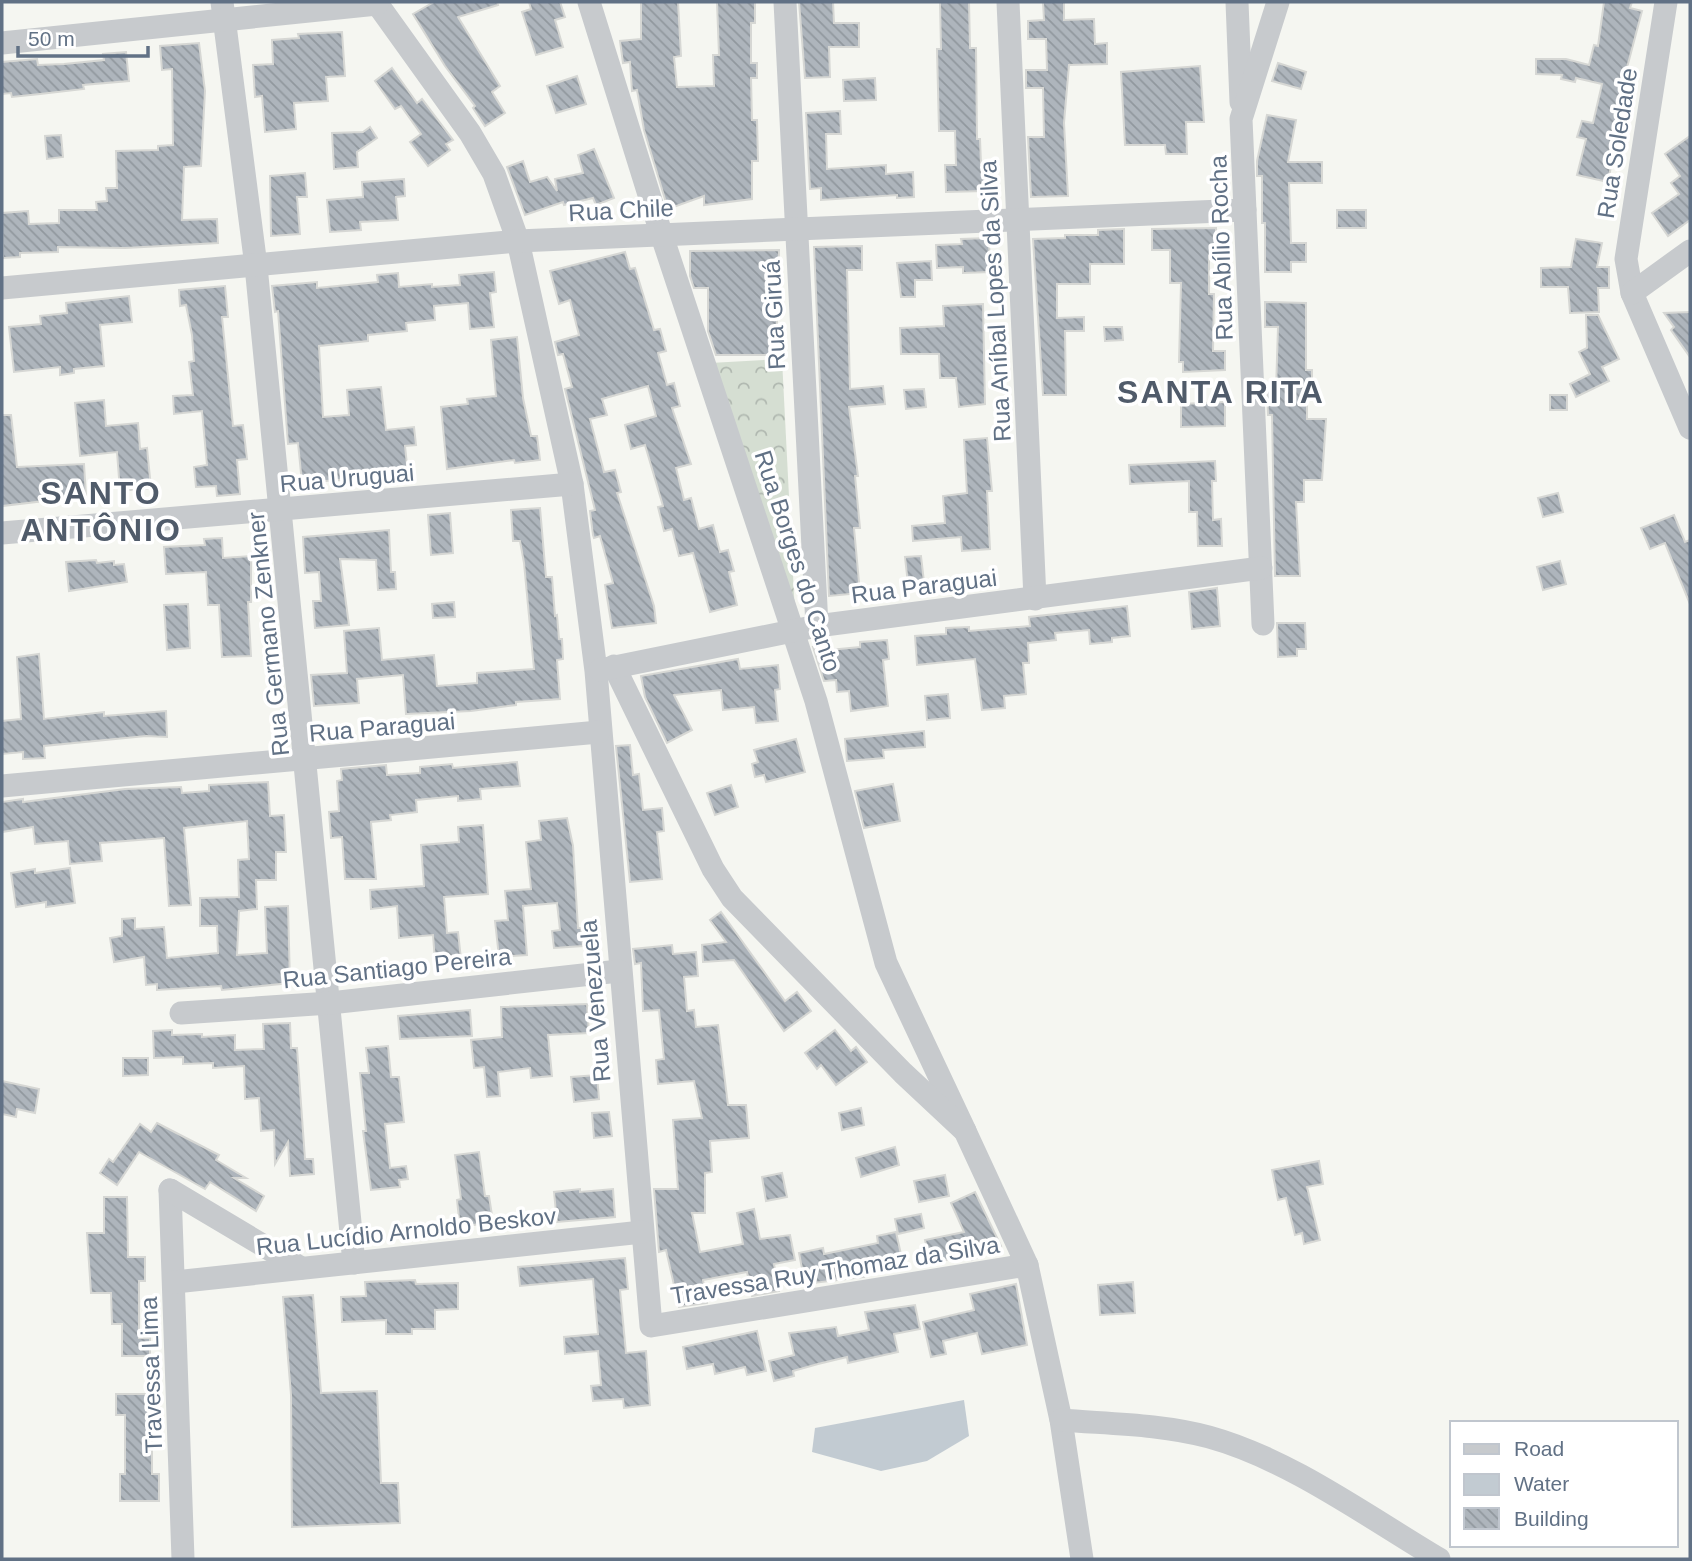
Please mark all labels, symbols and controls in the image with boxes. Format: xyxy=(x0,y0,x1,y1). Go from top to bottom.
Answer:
scale bar xyxy=(18,14,147,58)
text: 50 m xyxy=(28,27,75,50)
street label: Rua Soledade xyxy=(1592,66,1642,220)
street label: Rua Abílio Rocha xyxy=(1204,154,1238,341)
street label: Rua Aníbal Lopes da Silva xyxy=(974,159,1016,442)
street label: Rua Chile xyxy=(568,194,674,226)
street label: Rua Giruá xyxy=(758,259,790,370)
district label: SANTA RITA xyxy=(1117,374,1325,410)
street label: Rua Borges do Canto xyxy=(749,447,847,675)
street label: Rua Uruguai xyxy=(279,459,415,497)
district label: SANTO ANTÔNIO xyxy=(20,475,182,548)
street label: Rua Germano Zenkner xyxy=(242,511,294,757)
street label: Rua Paraguai xyxy=(850,564,998,608)
street label: Rua Paraguai xyxy=(308,707,456,747)
street label: Rua Venezuela xyxy=(574,918,616,1083)
street label: Rua Santiago Pereira xyxy=(281,943,513,993)
street label: Rua Lucídio Arnoldo Beskov xyxy=(255,1202,557,1260)
street label: Travessa Ruy Thomaz da Silva xyxy=(669,1231,1002,1309)
street label: Travessa Lima xyxy=(135,1296,167,1454)
legend xyxy=(1450,1421,1678,1547)
text: Road xyxy=(1514,1437,1564,1460)
text: Water xyxy=(1514,1472,1569,1495)
text: Building xyxy=(1514,1507,1589,1530)

